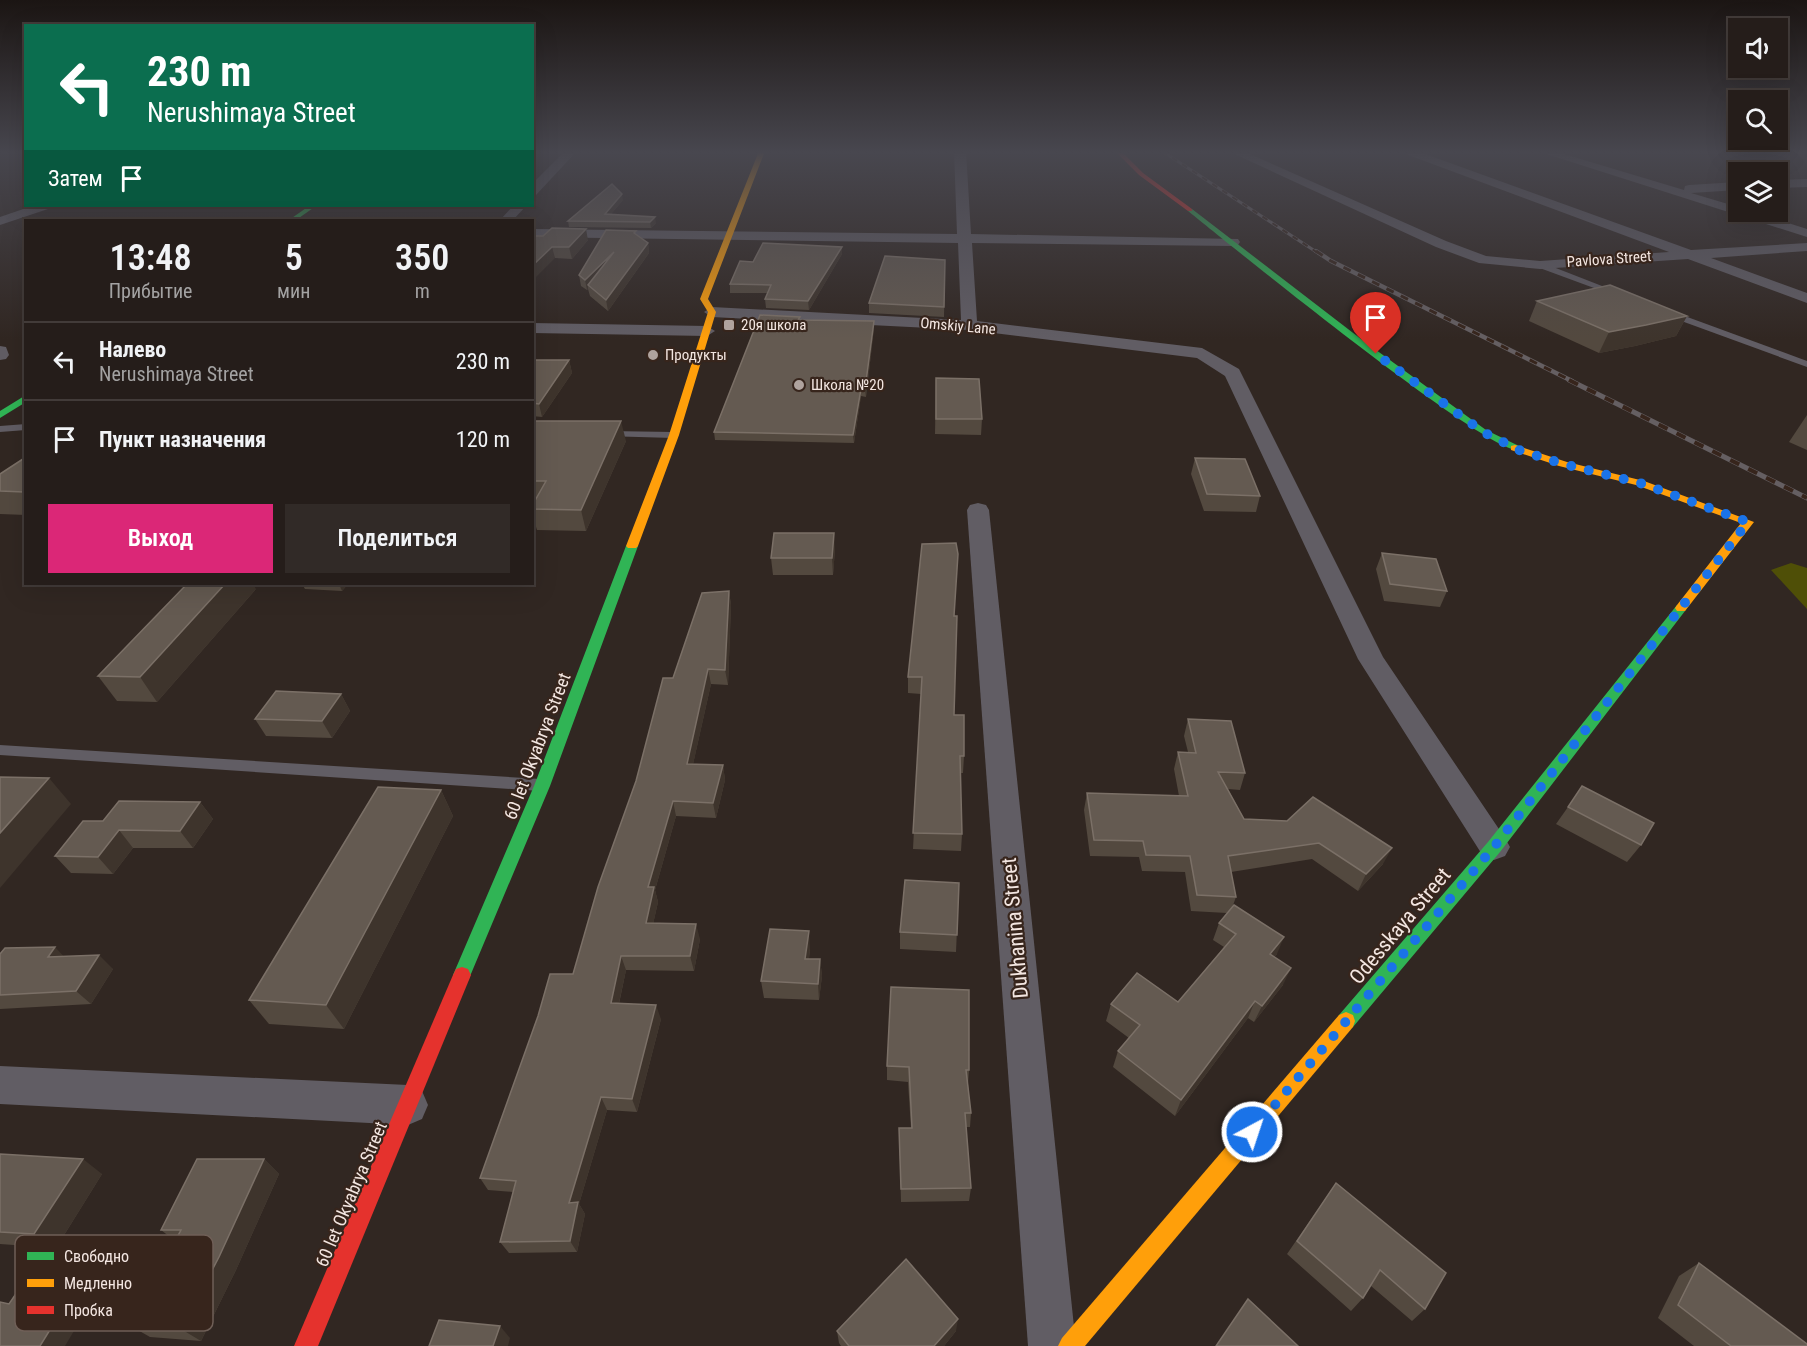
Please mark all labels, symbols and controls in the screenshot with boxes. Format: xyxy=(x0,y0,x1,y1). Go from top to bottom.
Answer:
map controls xyxy=(1728,18,1788,222)
button: sound xyxy=(1728,18,1788,78)
text: 230 m xyxy=(147,47,252,96)
icon: left xyxy=(48,48,126,126)
button: search xyxy=(1728,90,1788,150)
text: Nerushimaya Street xyxy=(147,97,356,129)
icon: arrive xyxy=(115,162,148,195)
button: layers xyxy=(1728,162,1788,222)
text: Затем xyxy=(48,166,103,191)
text: 13:48 xyxy=(110,237,192,279)
text: 5 xyxy=(285,237,303,279)
text: 350 xyxy=(395,237,449,279)
street label: Pavlova Street xyxy=(1566,247,1652,271)
text: Прибытие xyxy=(109,279,192,303)
text: мин xyxy=(277,279,310,303)
text: m xyxy=(415,279,430,303)
pin xyxy=(1350,292,1401,354)
icon: arrive xyxy=(1359,301,1392,334)
street label: Omskiy Lane xyxy=(920,314,996,338)
place label: 20я школа xyxy=(741,316,806,334)
marker: 20я школа xyxy=(722,318,736,332)
text: Налево xyxy=(99,337,166,362)
icon: left xyxy=(48,345,81,378)
place label: Продукты xyxy=(665,346,727,364)
marker: Продукты xyxy=(646,348,660,362)
text: 230 m xyxy=(456,349,510,374)
text: Nerushimaya Street xyxy=(99,362,254,386)
place label: Школа №20 xyxy=(811,376,884,394)
marker: Школа №20 xyxy=(792,378,806,392)
icon: arrive xyxy=(48,423,81,456)
text: Пункт назначения xyxy=(99,427,266,452)
text: 120 m xyxy=(456,427,510,452)
button: Выход xyxy=(48,504,273,573)
button: Поделиться xyxy=(285,504,510,573)
street label: 60 let Okyabrya Street xyxy=(499,670,575,822)
street label: Dukhanina Street xyxy=(997,857,1033,999)
street label: Odesskaya Street xyxy=(1344,863,1456,989)
position arrow xyxy=(1220,1100,1284,1164)
street label: 60 let Okyabrya Street xyxy=(311,1118,391,1270)
legend xyxy=(15,1235,213,1331)
text: Свободно xyxy=(64,1247,129,1266)
text: Медленно xyxy=(64,1274,132,1293)
text: Пробка xyxy=(64,1301,113,1320)

